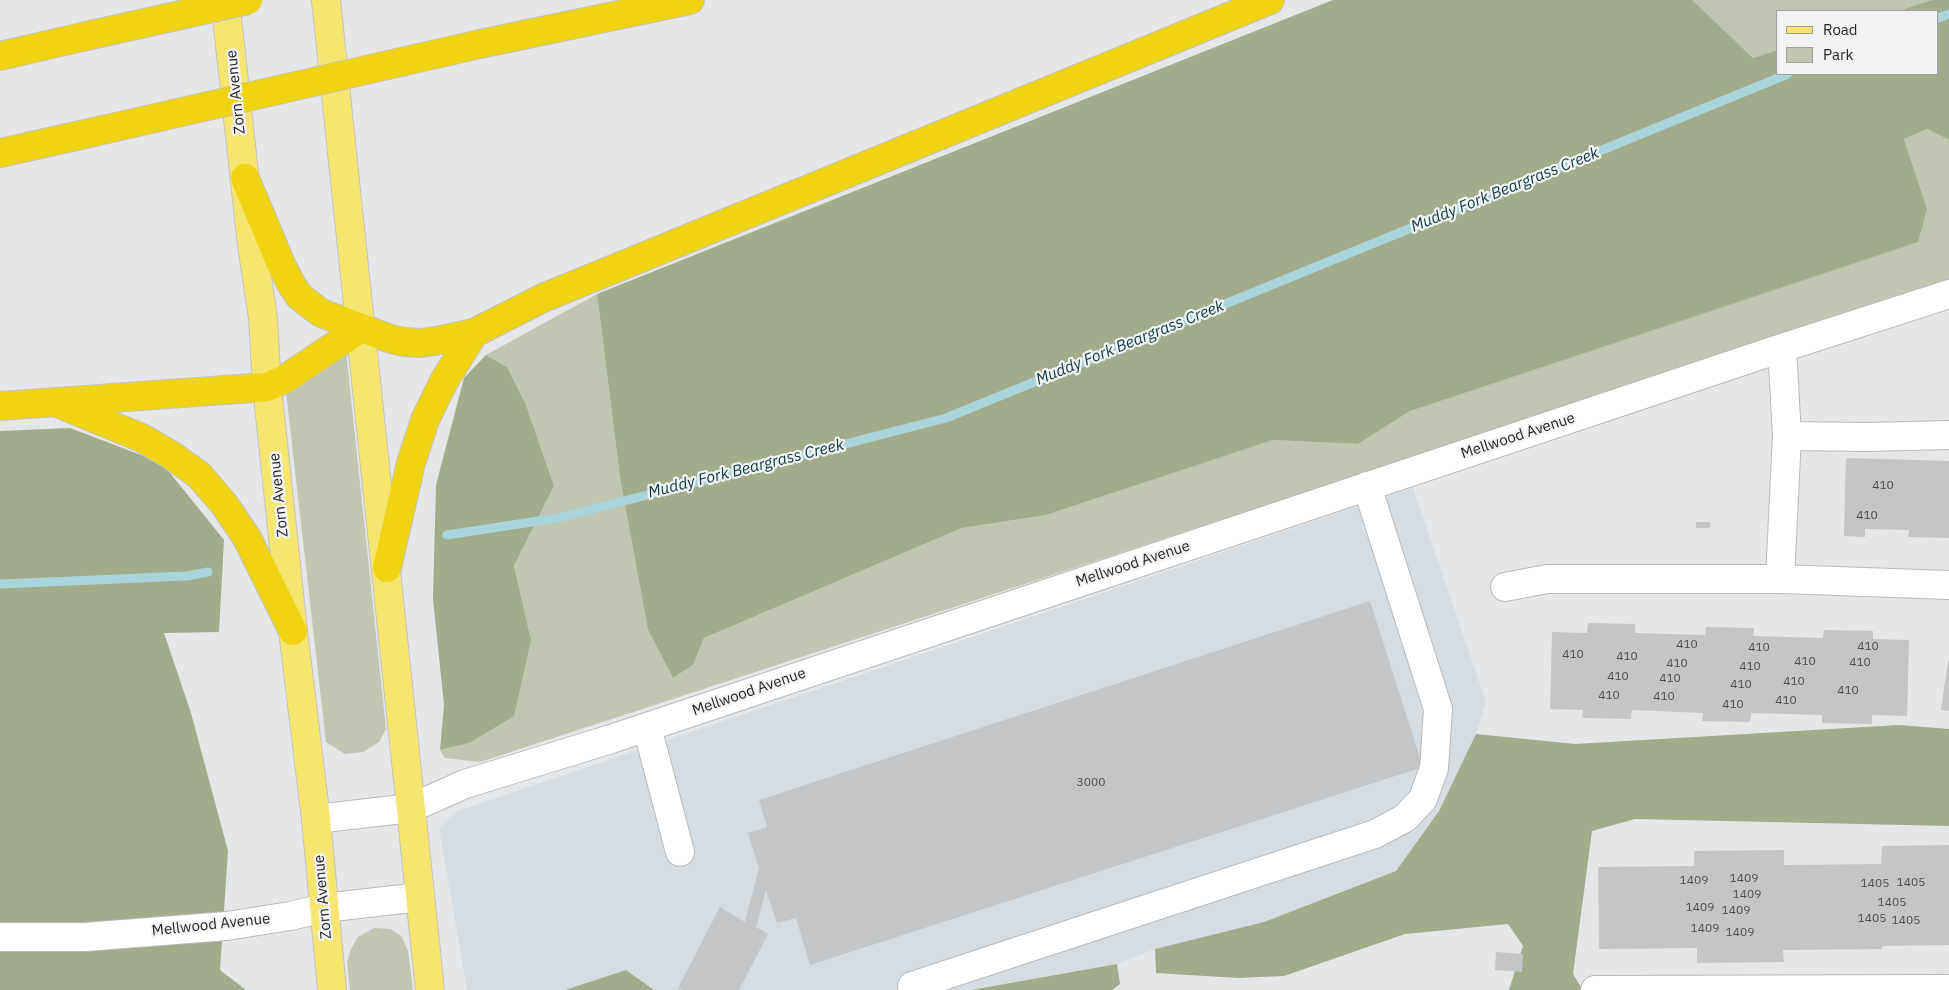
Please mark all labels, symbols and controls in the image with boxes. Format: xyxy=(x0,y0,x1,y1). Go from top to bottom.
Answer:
legend xyxy=(1776,10,1939,75)
text: Road xyxy=(1823,20,1858,39)
text: Park xyxy=(1823,45,1853,64)
street label: Zorn Avenue xyxy=(223,49,249,135)
water label: Muddy Fork Beargrass Creek xyxy=(1408,143,1602,237)
water label: Muddy Fork Beargrass Creek xyxy=(1033,296,1227,390)
street label: Mellwood Avenue xyxy=(1459,409,1577,463)
water label: Muddy Fork Beargrass Creek xyxy=(646,435,846,503)
street label: Zorn Avenue xyxy=(266,452,292,538)
house number: 410 xyxy=(1872,479,1894,493)
house number: 410 xyxy=(1856,509,1878,523)
street label: Mellwood Avenue xyxy=(1074,537,1192,591)
house number: 410 xyxy=(1676,638,1698,652)
house number: 410 xyxy=(1857,640,1879,654)
house number: 410 xyxy=(1748,641,1770,655)
house number: 410 xyxy=(1562,648,1584,662)
house number: 410 xyxy=(1616,650,1638,664)
house number: 410 xyxy=(1794,655,1816,669)
house number: 410 xyxy=(1849,656,1871,670)
house number: 410 xyxy=(1666,657,1688,671)
house number: 410 xyxy=(1739,660,1761,674)
street label: Mellwood Avenue xyxy=(690,664,808,720)
house number: 410 xyxy=(1607,670,1629,684)
house number: 410 xyxy=(1659,672,1681,686)
house number: 410 xyxy=(1783,675,1805,689)
house number: 410 xyxy=(1730,678,1752,692)
house number: 410 xyxy=(1837,684,1859,698)
house number: 410 xyxy=(1598,689,1620,703)
house number: 410 xyxy=(1653,690,1675,704)
house number: 410 xyxy=(1775,694,1797,708)
house number: 410 xyxy=(1722,698,1744,712)
house number: 3000 xyxy=(1077,776,1105,790)
street label: Zorn Avenue xyxy=(310,854,336,940)
house number: 1409 xyxy=(1730,872,1758,886)
house number: 1409 xyxy=(1680,874,1708,888)
house number: 1405 xyxy=(1897,876,1925,890)
house number: 1405 xyxy=(1861,877,1889,891)
house number: 1409 xyxy=(1733,888,1761,902)
house number: 1405 xyxy=(1878,896,1906,910)
house number: 1409 xyxy=(1686,901,1714,915)
house number: 1409 xyxy=(1722,904,1750,918)
street label: Mellwood Avenue xyxy=(151,910,271,940)
house number: 1405 xyxy=(1858,912,1886,926)
house number: 1405 xyxy=(1892,914,1920,928)
house number: 1409 xyxy=(1691,922,1719,936)
house number: 1409 xyxy=(1726,926,1754,940)

